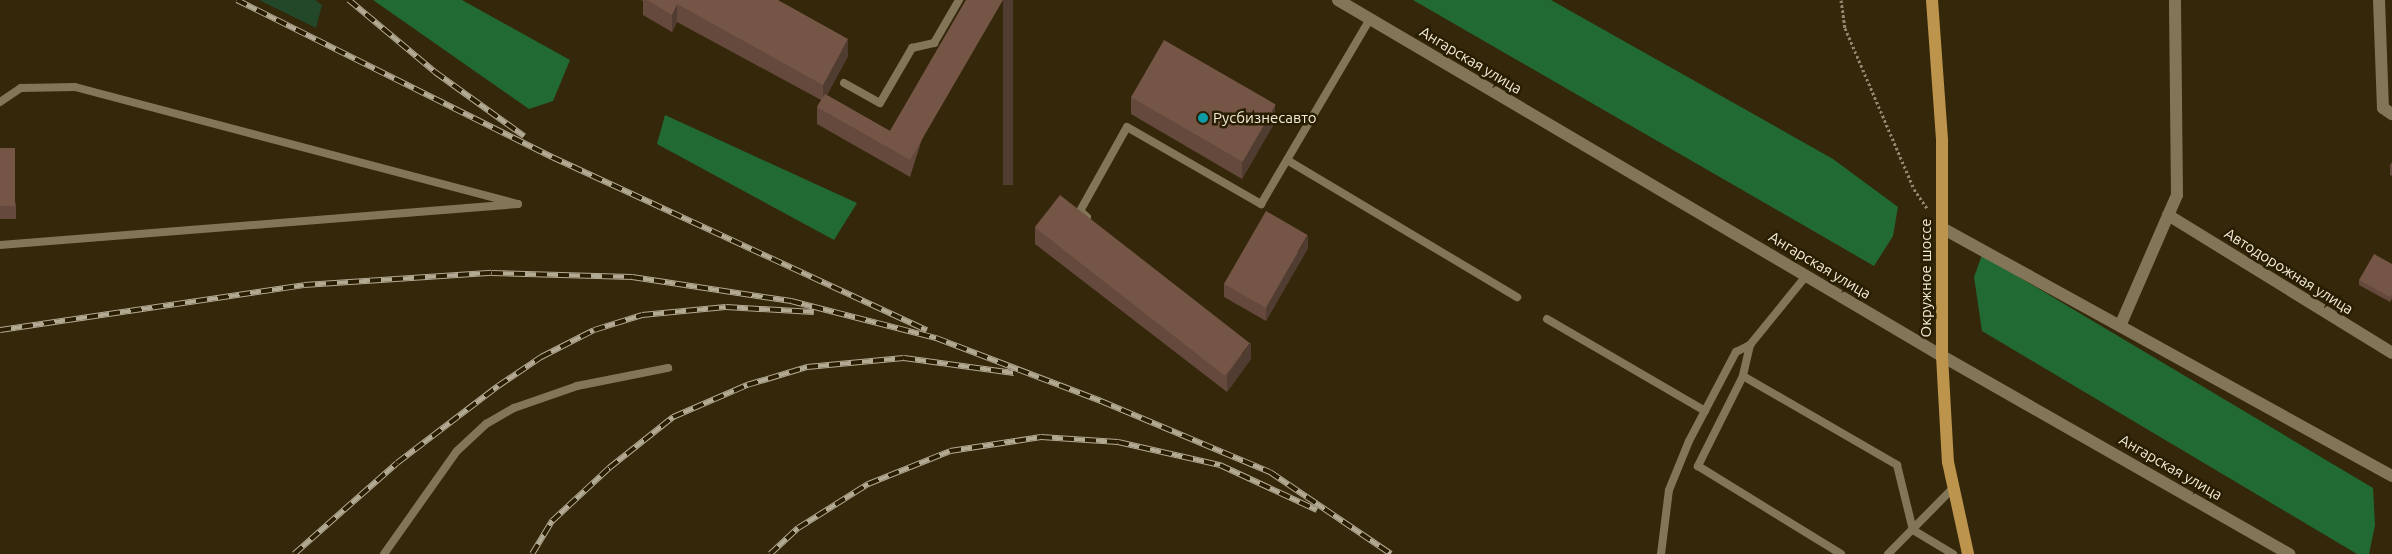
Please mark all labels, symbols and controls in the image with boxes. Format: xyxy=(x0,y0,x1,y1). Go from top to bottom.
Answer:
street label: Ангарская улица xyxy=(1417,22,1525,98)
place label: Русбизнесавто xyxy=(1213,109,1317,127)
marker: Русбизнесавто xyxy=(1197,112,1209,124)
street label: Окружное шоссе xyxy=(1917,219,1935,337)
street label: Автодорожная улица xyxy=(2221,224,2357,318)
street label: Ангарская улица xyxy=(1766,227,1874,303)
street label: Ангарская улица xyxy=(2116,430,2226,504)

